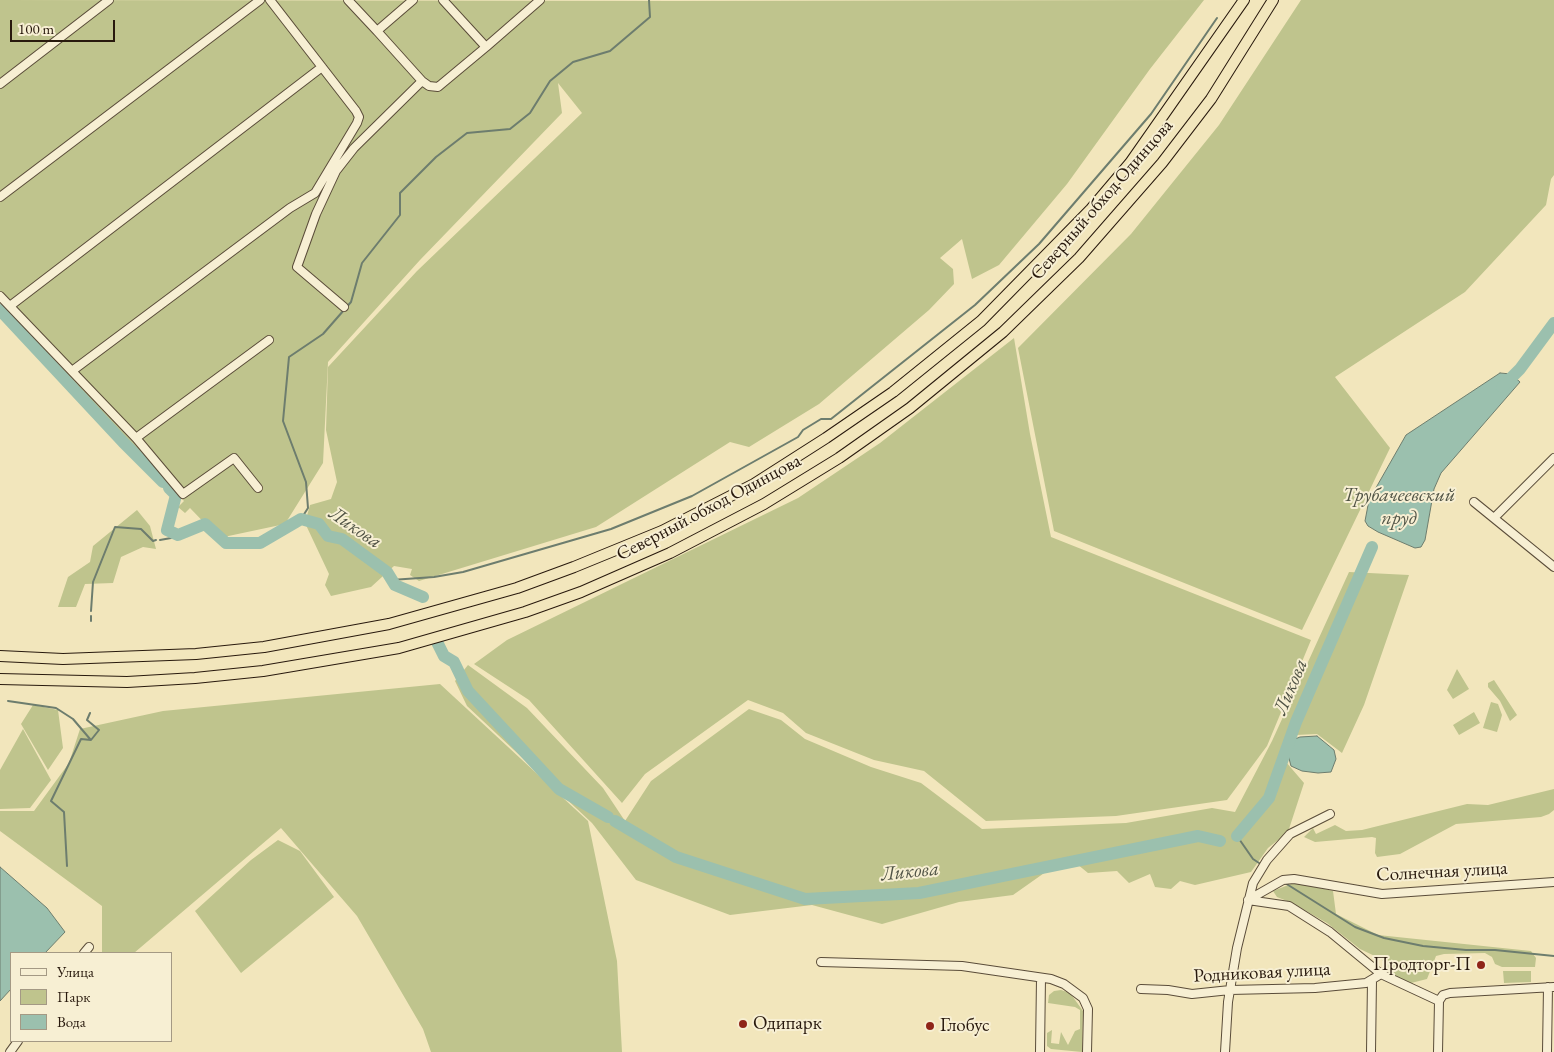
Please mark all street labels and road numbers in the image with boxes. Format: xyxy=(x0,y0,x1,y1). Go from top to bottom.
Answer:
street label: Северный обход Одинцова xyxy=(1026,115,1178,285)
street label: Северный обход Одинцова xyxy=(613,450,805,566)
street label: Солнечная улица xyxy=(1376,857,1508,887)
street label: Родниковая улица xyxy=(1193,958,1331,988)

